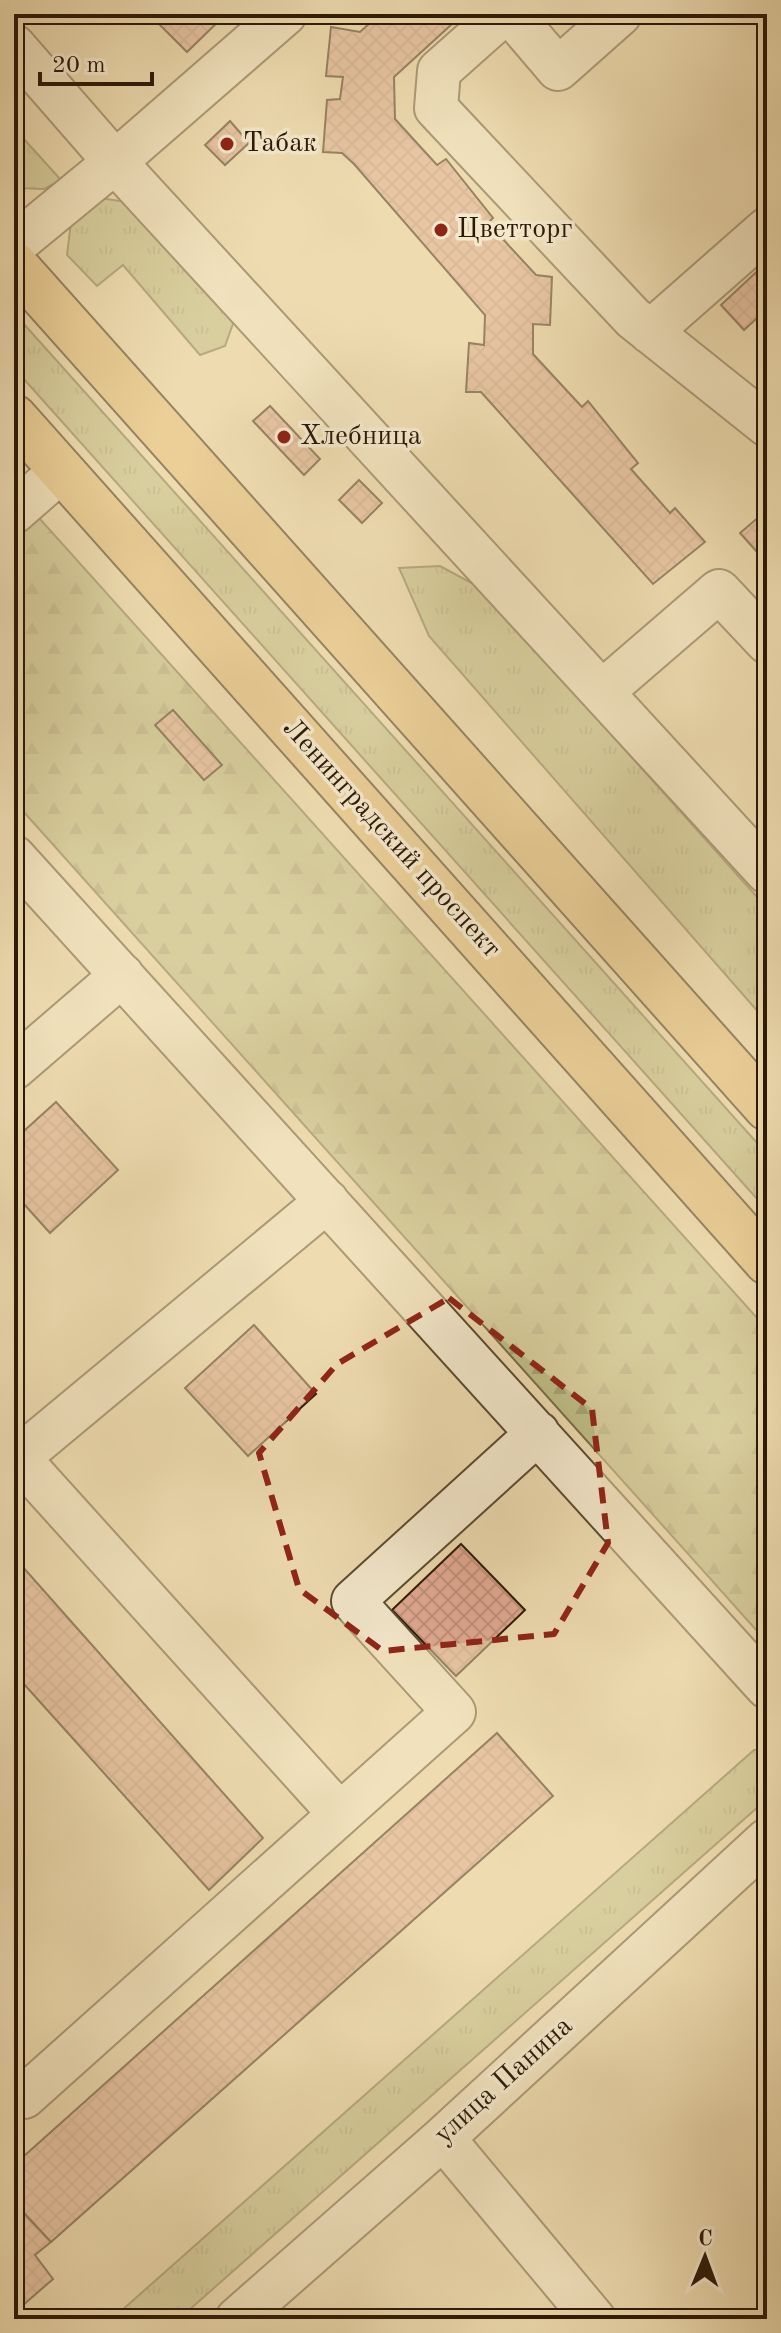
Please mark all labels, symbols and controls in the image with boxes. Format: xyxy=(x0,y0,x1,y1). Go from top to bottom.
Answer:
scale bar xyxy=(40,36,152,86)
text: 20 m xyxy=(52,54,106,78)
place label: Табак xyxy=(243,130,317,158)
marker: Табак xyxy=(218,135,236,153)
place label: Цветторг xyxy=(457,216,573,244)
marker: Цветторг xyxy=(432,221,450,239)
place label: Хлебница xyxy=(300,423,422,451)
marker: Хлебница xyxy=(275,428,293,446)
street label: Ленинградский проспект xyxy=(277,714,505,964)
street label: улица Панина xyxy=(430,2012,578,2150)
north arrow xyxy=(665,2217,745,2297)
text: С xyxy=(698,2228,713,2250)

